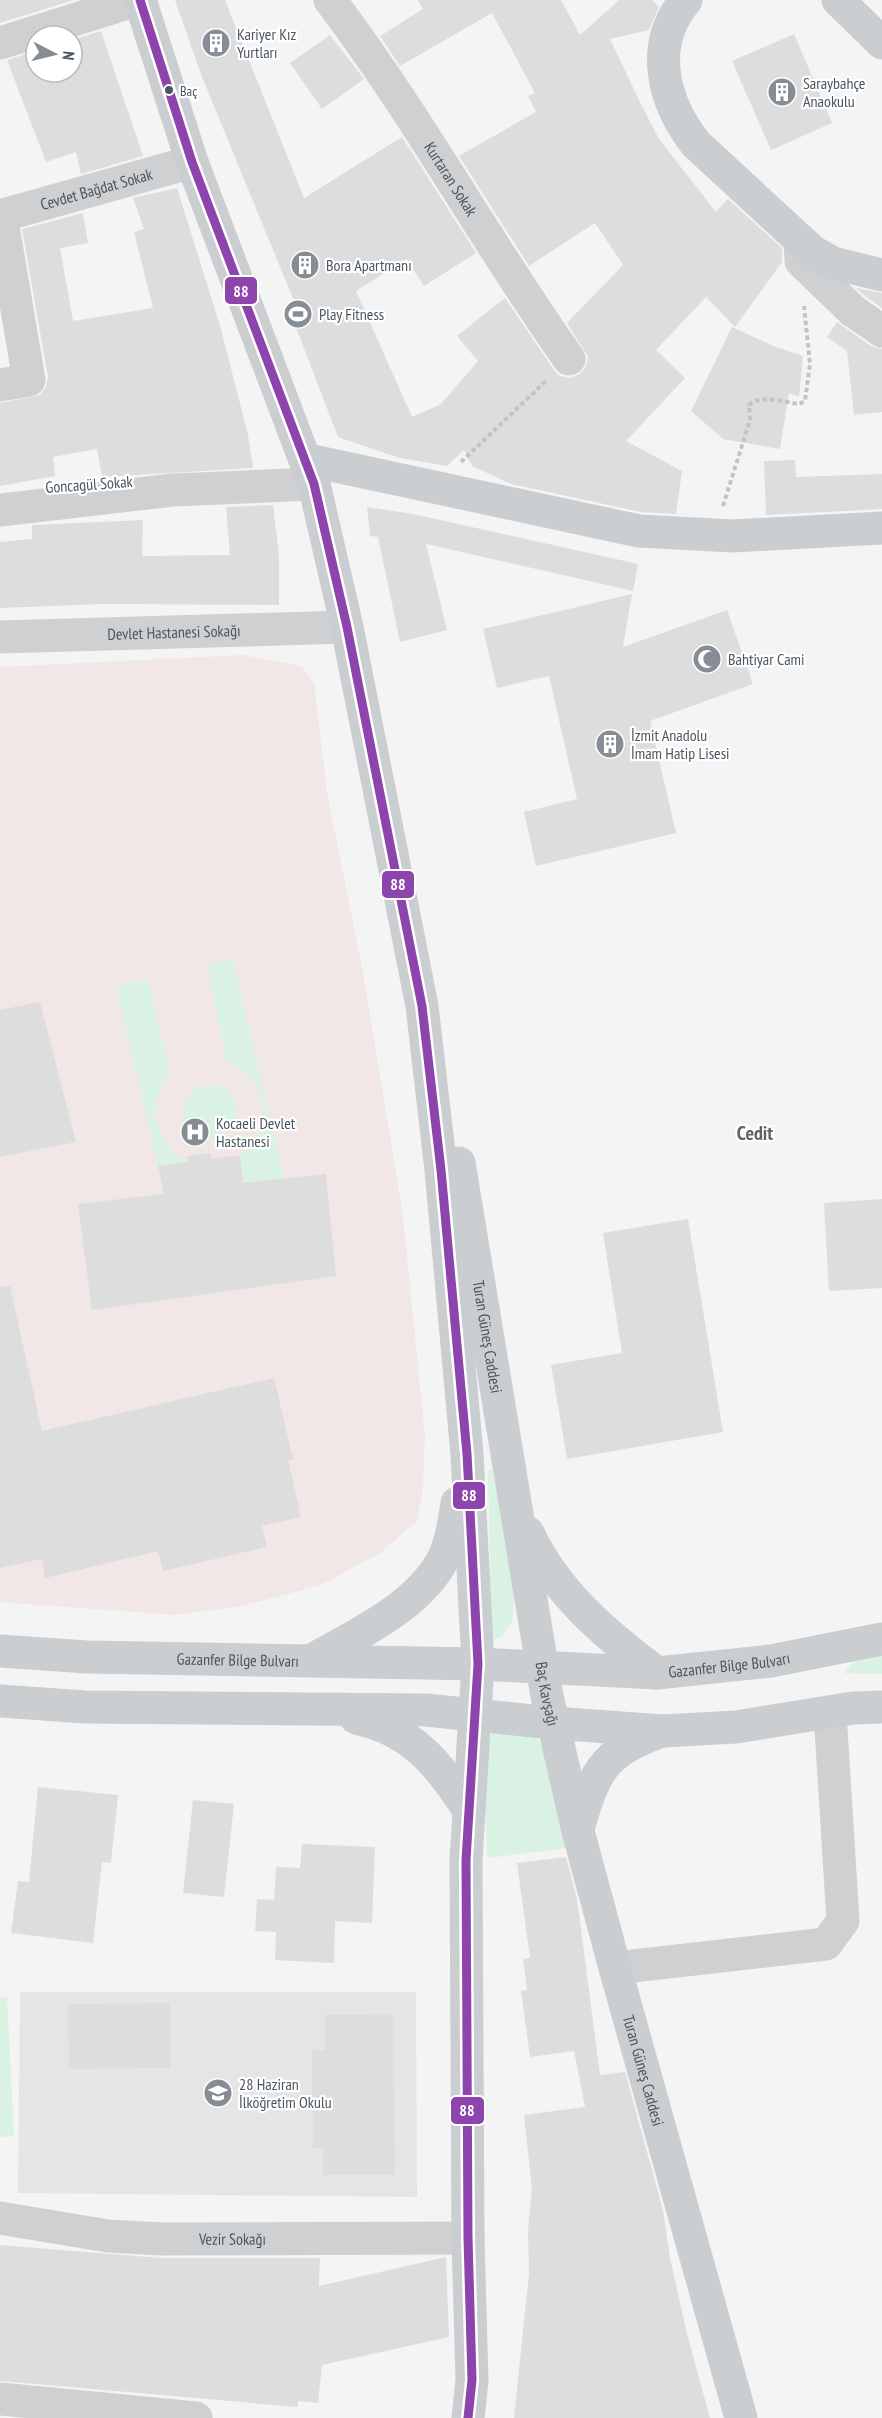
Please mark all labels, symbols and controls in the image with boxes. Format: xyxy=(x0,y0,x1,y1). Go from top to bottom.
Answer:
north arrow xyxy=(24,24,84,84)
place label: Kariyer Kız Yurtları xyxy=(237,24,297,62)
building icon: Kariyer Kız Yurtları xyxy=(200,27,232,59)
text: N xyxy=(58,50,79,61)
place label: Saraybahçe Anaokulu xyxy=(803,73,865,111)
building icon: Saraybahçe Anaokulu xyxy=(766,76,798,108)
place label: Baç xyxy=(180,82,197,100)
marker: Baç xyxy=(163,84,175,96)
street label: Kurtaran Sokak xyxy=(420,138,482,220)
street label: Cevdet Bağdat Sokak xyxy=(38,163,155,214)
building icon: Bora Apartmanı xyxy=(289,249,321,281)
place label: Bora Apartmanı xyxy=(326,255,412,275)
line badge: 88 xyxy=(224,276,258,305)
text: 88 xyxy=(233,281,249,301)
sports icon: Play Fitness xyxy=(282,298,314,330)
place label: Play Fitness xyxy=(319,304,384,324)
street label: Goncagül Sokak xyxy=(45,471,134,497)
street label: Devlet Hastanesi Sokağı xyxy=(107,620,241,644)
mosque icon: Bahtiyar Cami xyxy=(691,643,723,675)
place label: Bahtiyar Cami xyxy=(728,649,804,669)
place label: İzmit Anadolu İmam Hatip Lisesi xyxy=(631,725,730,763)
building icon: İzmit Anadolu İmam Hatip Lisesi xyxy=(594,728,626,760)
line badge: 88 xyxy=(381,870,415,899)
text: 88 xyxy=(390,874,406,894)
place label: Kocaeli Devlet Hastanesi xyxy=(216,1113,296,1151)
hospital icon: Kocaeli Devlet Hastanesi xyxy=(179,1116,211,1148)
district label: Cedit xyxy=(737,1120,773,1146)
street label: Turan Güneş Caddesi xyxy=(469,1279,507,1395)
line badge: 88 xyxy=(452,1481,486,1510)
text: 88 xyxy=(461,1485,477,1505)
street label: Gazanfer Bilge Bulvarı xyxy=(667,1647,792,1682)
street label: Gazanfer Bilge Bulvarı xyxy=(176,1649,299,1671)
street label: Baç Kavşağı xyxy=(531,1660,564,1728)
street label: Turan Güneş Caddesi xyxy=(619,2013,669,2128)
place label: 28 Haziran İlköğretim Okulu xyxy=(239,2074,332,2112)
school or university icon: 28 Haziran İlköğretim Okulu xyxy=(202,2077,234,2109)
line badge: 88 xyxy=(450,2096,485,2125)
text: 88 xyxy=(459,2100,475,2120)
street label: Vezir Sokağı xyxy=(198,2229,266,2249)

